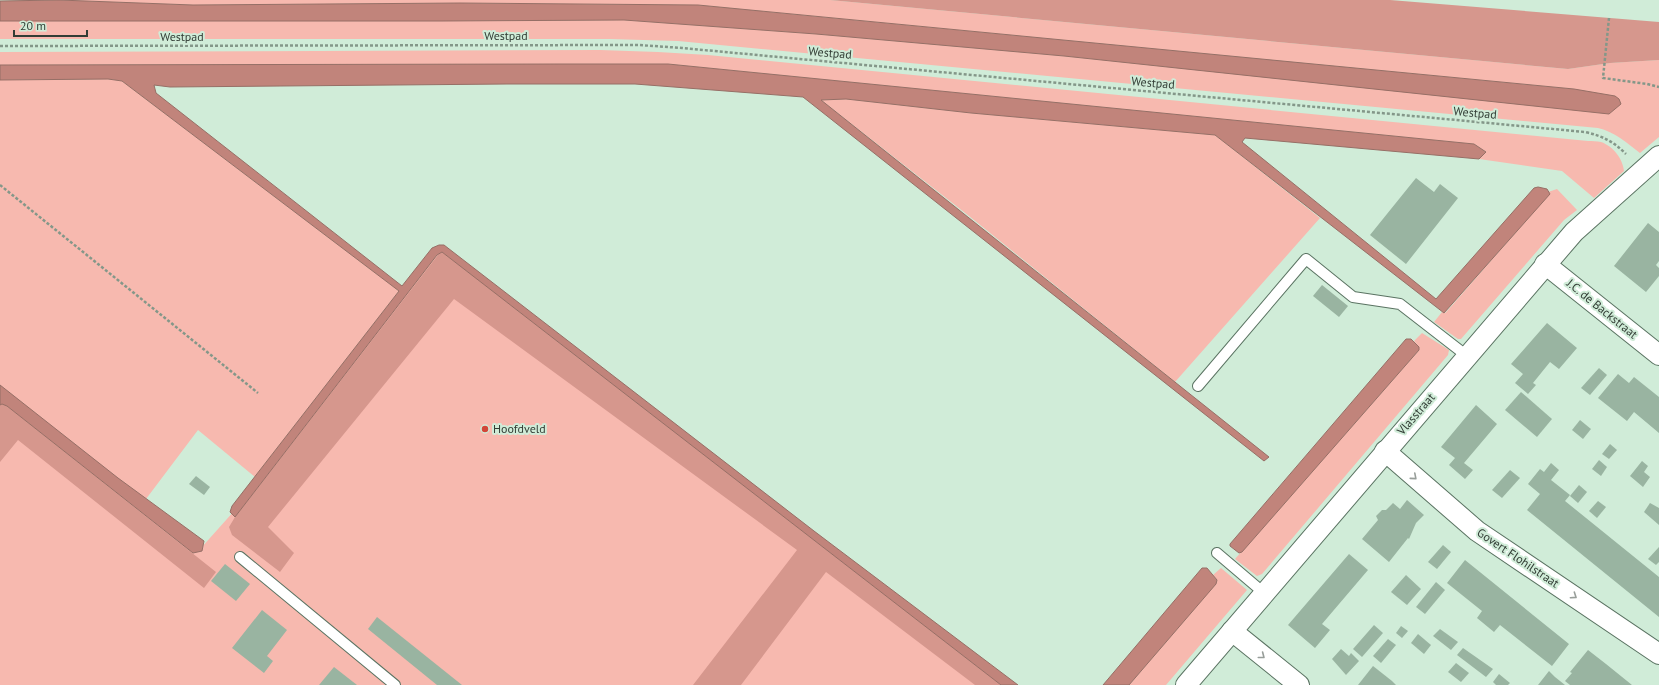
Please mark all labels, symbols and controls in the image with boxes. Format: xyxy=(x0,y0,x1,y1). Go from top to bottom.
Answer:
scale bar xyxy=(14,12,87,38)
text: 20 m xyxy=(20,18,46,33)
street label: Westpad xyxy=(484,28,528,43)
street label: Westpad xyxy=(160,29,204,44)
street label: Westpad xyxy=(808,43,852,62)
street label: Westpad xyxy=(1131,73,1175,92)
street label: Westpad xyxy=(1453,103,1497,122)
street label: J.C. de Backstraat xyxy=(1563,275,1641,342)
street label: Vlasstraat xyxy=(1393,390,1438,438)
place label: Hoofdveld xyxy=(493,421,546,436)
marker: Hoofdveld xyxy=(480,424,490,434)
one-way arrow xyxy=(1409,472,1417,479)
street label: Govert Flohilstraat xyxy=(1474,525,1562,591)
one-way arrow xyxy=(1570,592,1577,599)
one-way arrow xyxy=(1258,651,1265,658)

